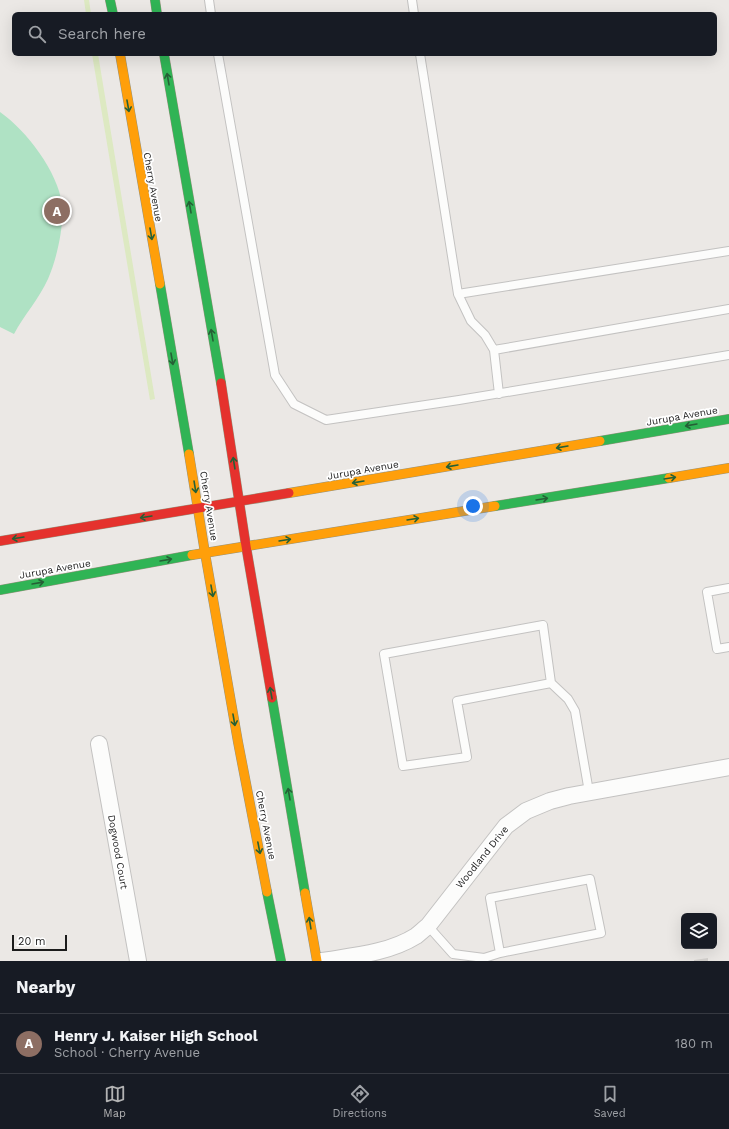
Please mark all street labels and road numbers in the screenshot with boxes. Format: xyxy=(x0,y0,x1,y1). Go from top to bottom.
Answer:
street label: Cherry Avenue xyxy=(141,151,165,223)
street label: Jurupa Avenue xyxy=(646,404,719,428)
street label: Jurupa Avenue xyxy=(327,458,400,482)
street label: Cherry Avenue xyxy=(198,470,220,542)
street label: Jurupa Avenue xyxy=(19,557,92,581)
street label: Cherry Avenue xyxy=(254,789,278,861)
street label: Dogwood Court xyxy=(106,814,130,891)
street label: Woodland Drive xyxy=(453,823,511,890)

